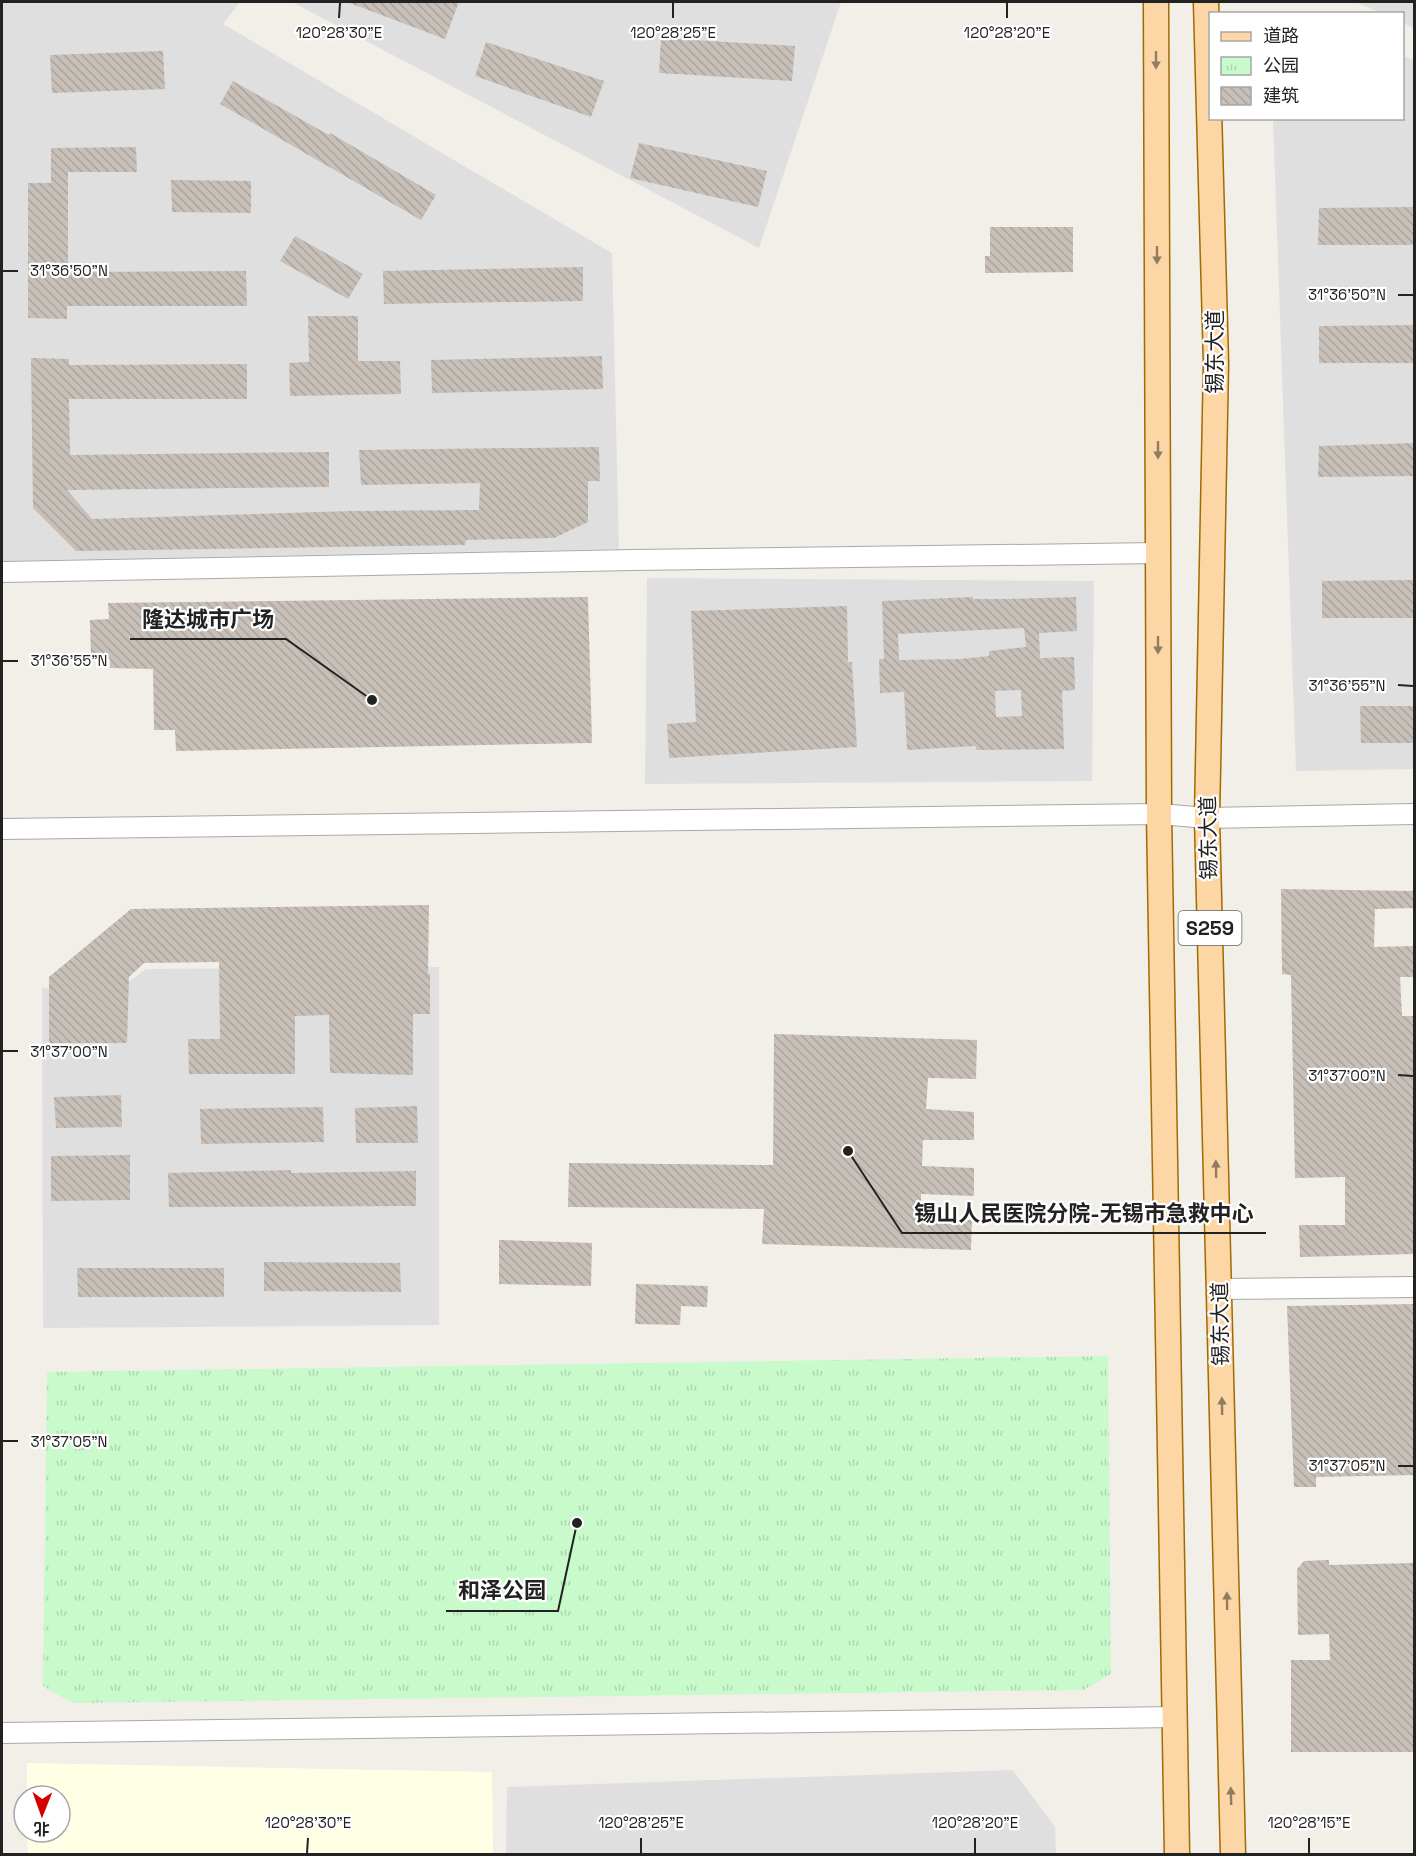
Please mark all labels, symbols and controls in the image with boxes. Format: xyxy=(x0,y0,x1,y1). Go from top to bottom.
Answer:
legend xyxy=(1209,12,1404,120)
text: 120°28'30"E xyxy=(296,23,382,42)
text: 120°28'25"E xyxy=(630,23,716,42)
text: 120°28'20"E xyxy=(964,23,1050,42)
text: 道路 xyxy=(1263,24,1299,47)
one-way arrow xyxy=(1151,50,1161,69)
text: 公园 xyxy=(1263,54,1299,77)
text: 建筑 xyxy=(1263,84,1299,107)
one-way arrow xyxy=(1152,245,1162,264)
text: 31°36'50"N xyxy=(30,261,108,280)
text: 31°36'50"N xyxy=(1308,285,1386,304)
street label: 锡东大道 xyxy=(1201,310,1228,394)
one-way arrow xyxy=(1153,440,1163,459)
callout: 隆达城市广场 xyxy=(130,599,286,639)
text: 隆达城市广场 xyxy=(142,605,274,633)
one-way arrow xyxy=(1153,635,1163,654)
text: 31°36'55"N xyxy=(30,651,108,670)
text: 31°36'55"N xyxy=(1308,676,1386,695)
street label: 锡东大道 xyxy=(1194,796,1222,880)
road number: S259 xyxy=(1178,911,1242,945)
text: 31°37'00"N xyxy=(30,1042,108,1061)
text: 31°37'00"N xyxy=(1308,1066,1386,1085)
one-way arrow xyxy=(1211,1160,1221,1179)
callout: 锡山人民医院分院-无锡市急救中心 xyxy=(902,1193,1266,1233)
text: 锡山人民医院分院-无锡市急救中心 xyxy=(914,1199,1254,1227)
street label: 锡东大道 xyxy=(1206,1282,1234,1366)
one-way arrow xyxy=(1217,1397,1227,1416)
text: 31°37'05"N xyxy=(30,1432,108,1451)
text: 31°37'05"N xyxy=(1308,1456,1386,1475)
callout: 和泽公园 xyxy=(446,1571,558,1611)
text: 和泽公园 xyxy=(458,1576,546,1604)
one-way arrow xyxy=(1222,1592,1231,1611)
north arrow xyxy=(12,1784,72,1844)
one-way arrow xyxy=(1227,1787,1236,1806)
text: 120°28'30"E xyxy=(265,1813,351,1832)
text: 120°28'25"E xyxy=(598,1813,684,1832)
text: 120°28'20"E xyxy=(932,1813,1018,1832)
text: 120°28'15"E xyxy=(1268,1813,1350,1832)
text: 北 xyxy=(34,1818,50,1839)

